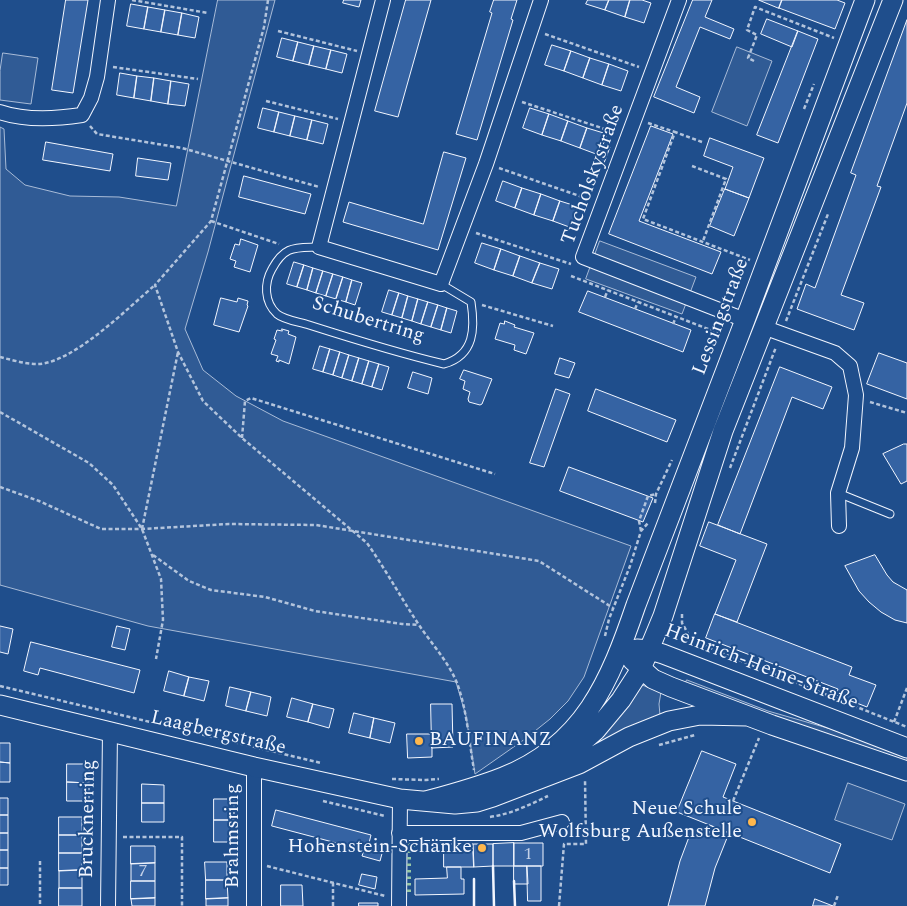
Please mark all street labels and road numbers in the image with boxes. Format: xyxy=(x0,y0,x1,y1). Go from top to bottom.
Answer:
street label: Tucholskystraße xyxy=(558,102,630,248)
street label: Lessingstraße xyxy=(689,255,755,379)
street label: Schubertring xyxy=(309,293,427,349)
street label: Heinrich-Heine-Straße xyxy=(661,620,861,716)
street label: Laagbergstraße xyxy=(148,707,288,761)
street label: Brucknerring xyxy=(76,759,102,879)
street label: Brahmsring xyxy=(222,783,246,889)

